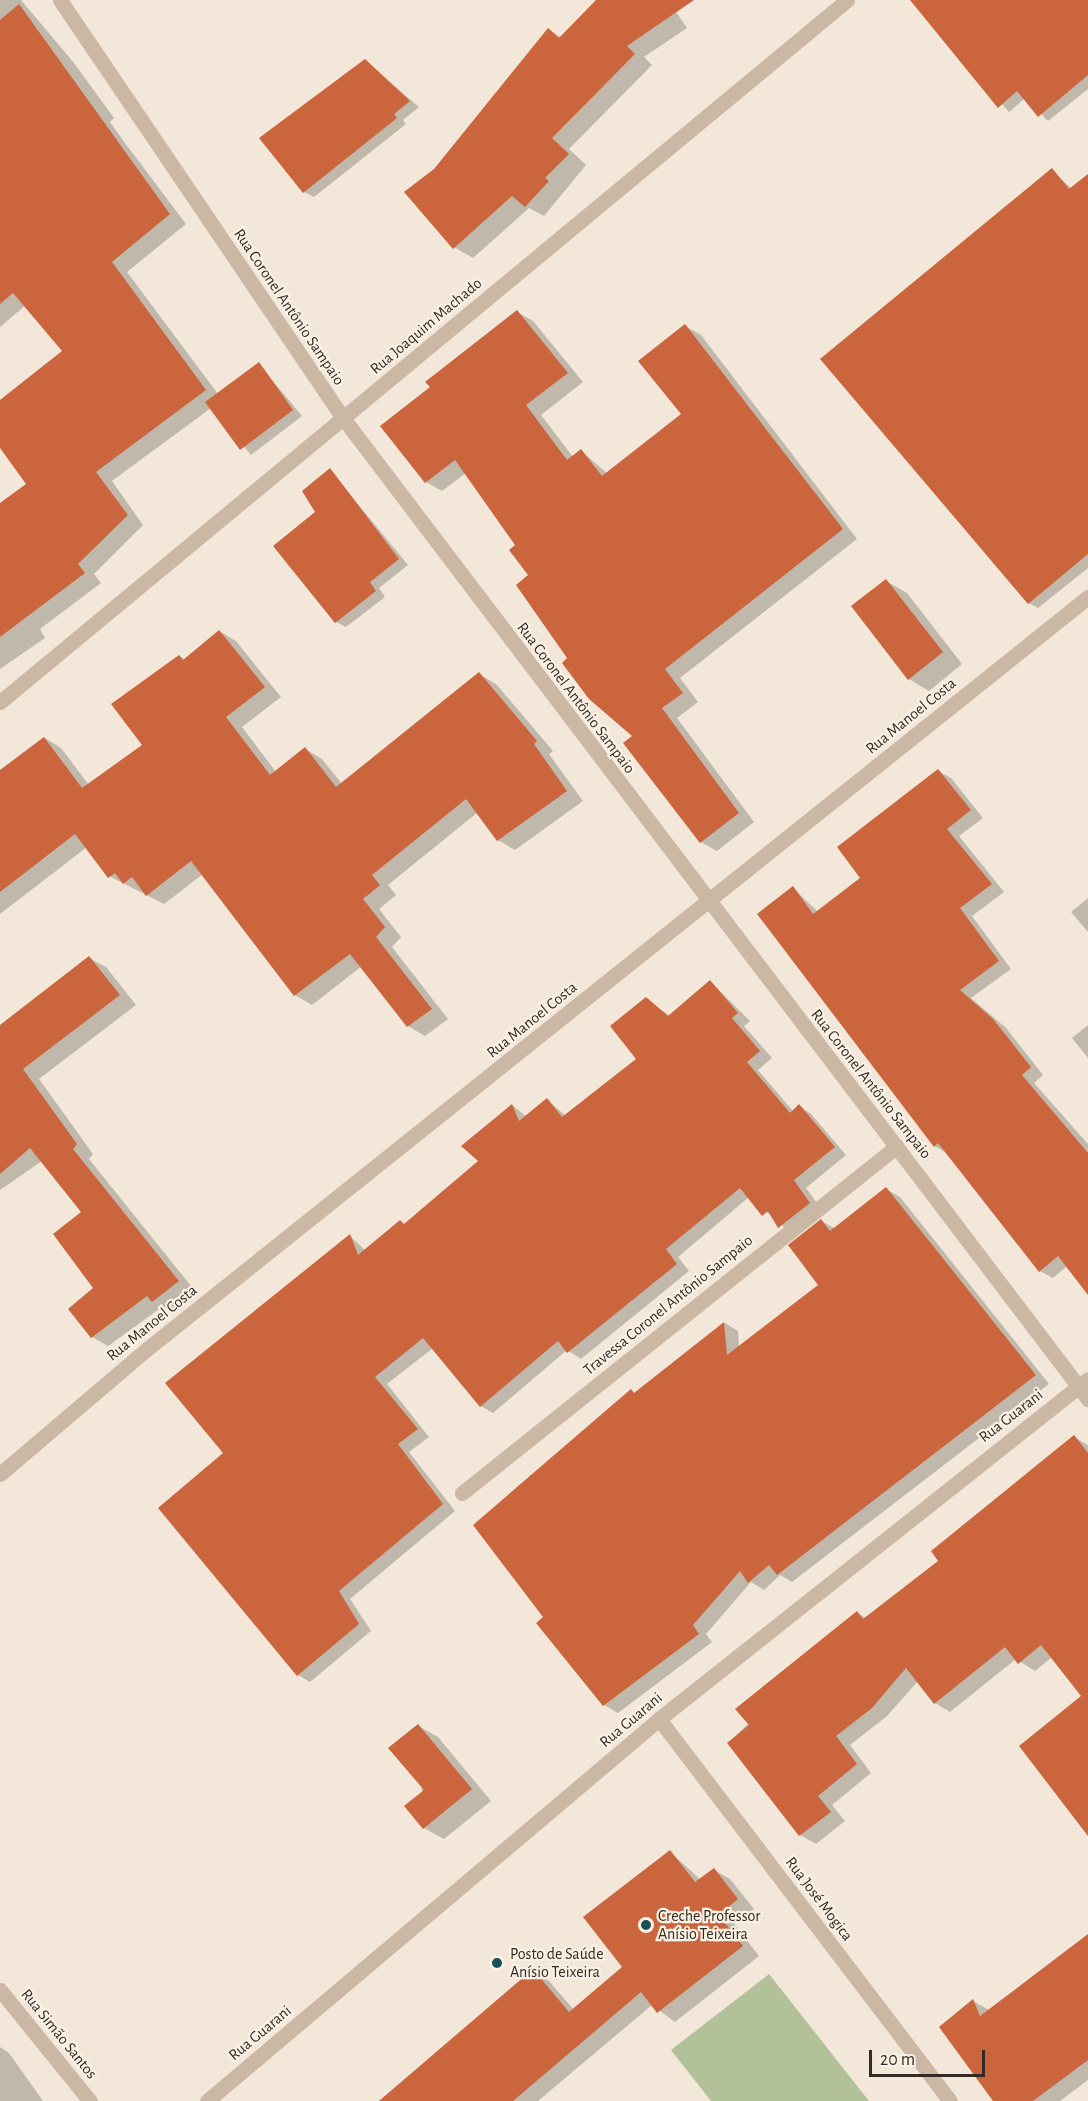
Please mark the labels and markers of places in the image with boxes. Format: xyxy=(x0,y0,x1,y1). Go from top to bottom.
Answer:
place label: Creche Professor Anísio Teixeira xyxy=(658,1906,760,1944)
marker: Creche Professor Anísio Teixeira xyxy=(639,1918,653,1932)
place label: Posto de Saúde Anísio Teixeira xyxy=(510,1944,604,1982)
marker: Posto de Saúde Anísio Teixeira xyxy=(488,1954,506,1972)

